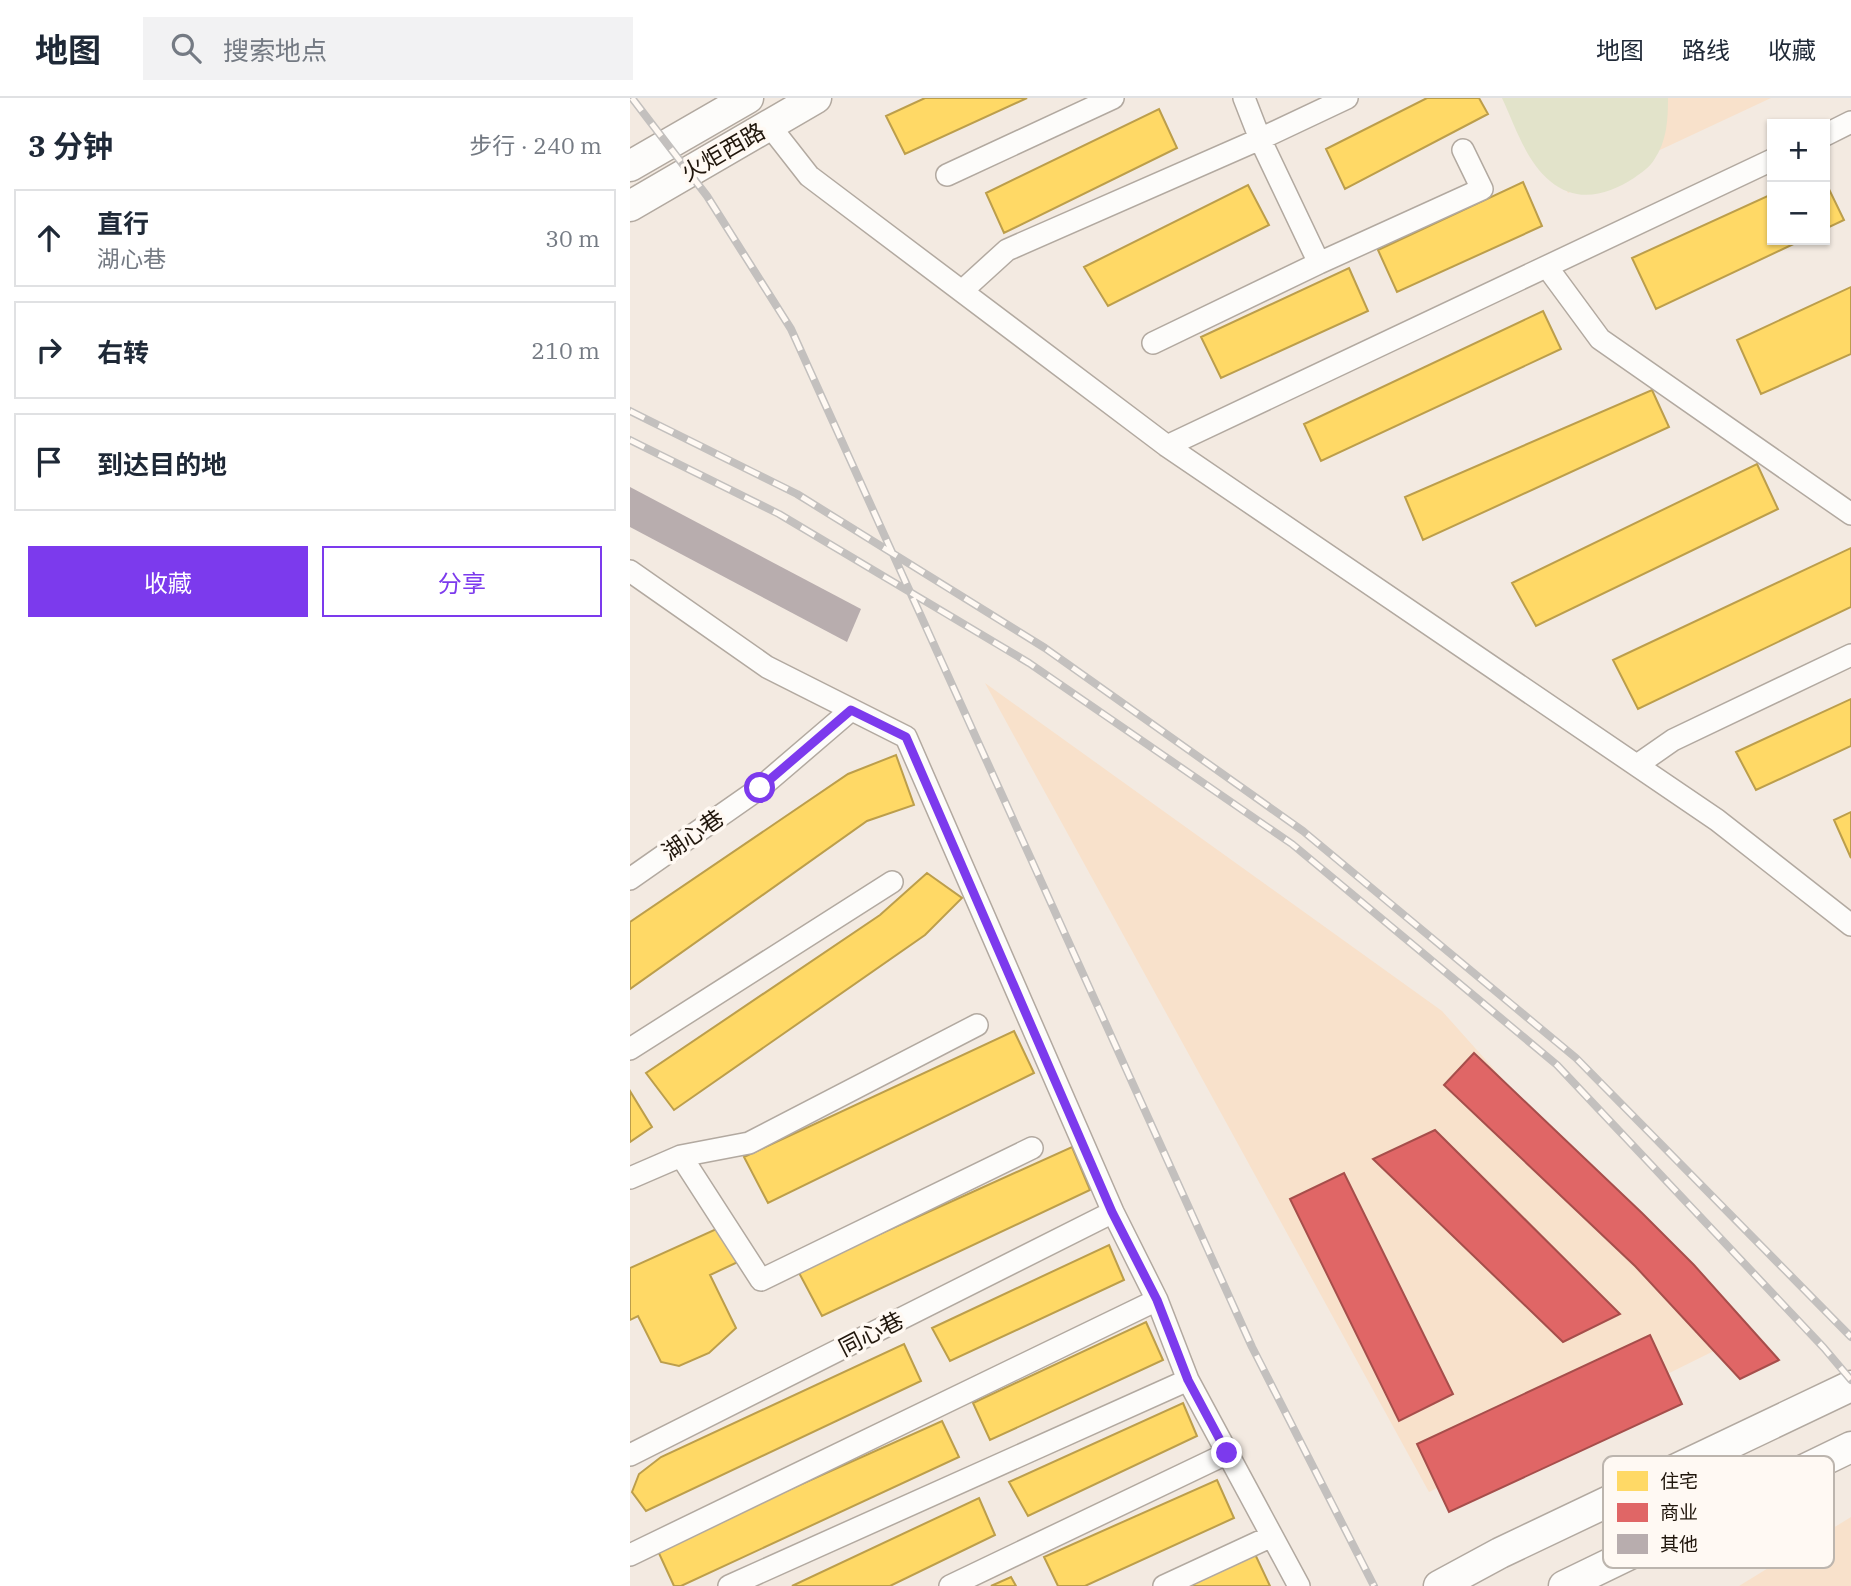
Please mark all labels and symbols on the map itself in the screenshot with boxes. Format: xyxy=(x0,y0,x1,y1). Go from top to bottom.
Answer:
street label: 火炬西路 xyxy=(675,115,770,187)
route start xyxy=(744,772,775,803)
street label: 湖心巷 xyxy=(656,802,729,866)
street label: 同心巷 xyxy=(833,1304,908,1362)
route end xyxy=(1211,1437,1242,1468)
legend xyxy=(1603,1456,1834,1568)
text: 住宅 xyxy=(1660,1469,1698,1493)
text: 商业 xyxy=(1660,1500,1698,1524)
text: 其他 xyxy=(1660,1532,1698,1556)

